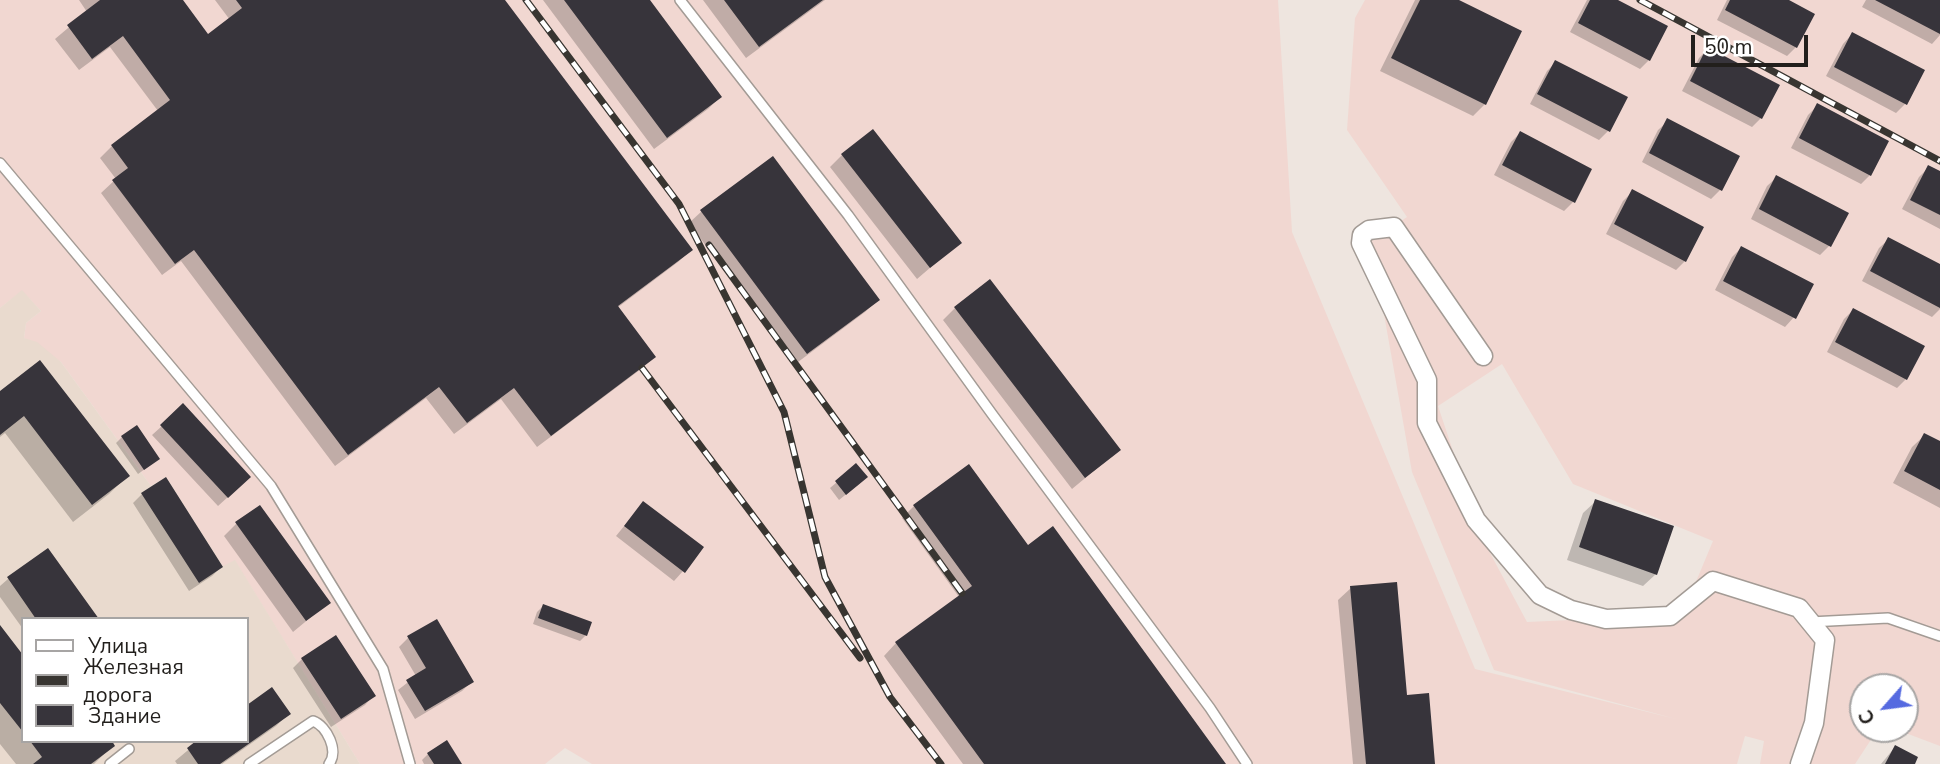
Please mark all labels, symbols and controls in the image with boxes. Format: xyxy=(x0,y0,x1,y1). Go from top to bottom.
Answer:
scale bar xyxy=(1695,21,1812,65)
text: 50 m xyxy=(1704,33,1753,61)
legend xyxy=(21,617,248,743)
text: Улица xyxy=(88,632,148,660)
text: Железная дорога xyxy=(83,653,184,709)
north arrow xyxy=(1849,673,1919,743)
text: Здание xyxy=(88,702,161,730)
text: С xyxy=(1853,705,1882,729)

